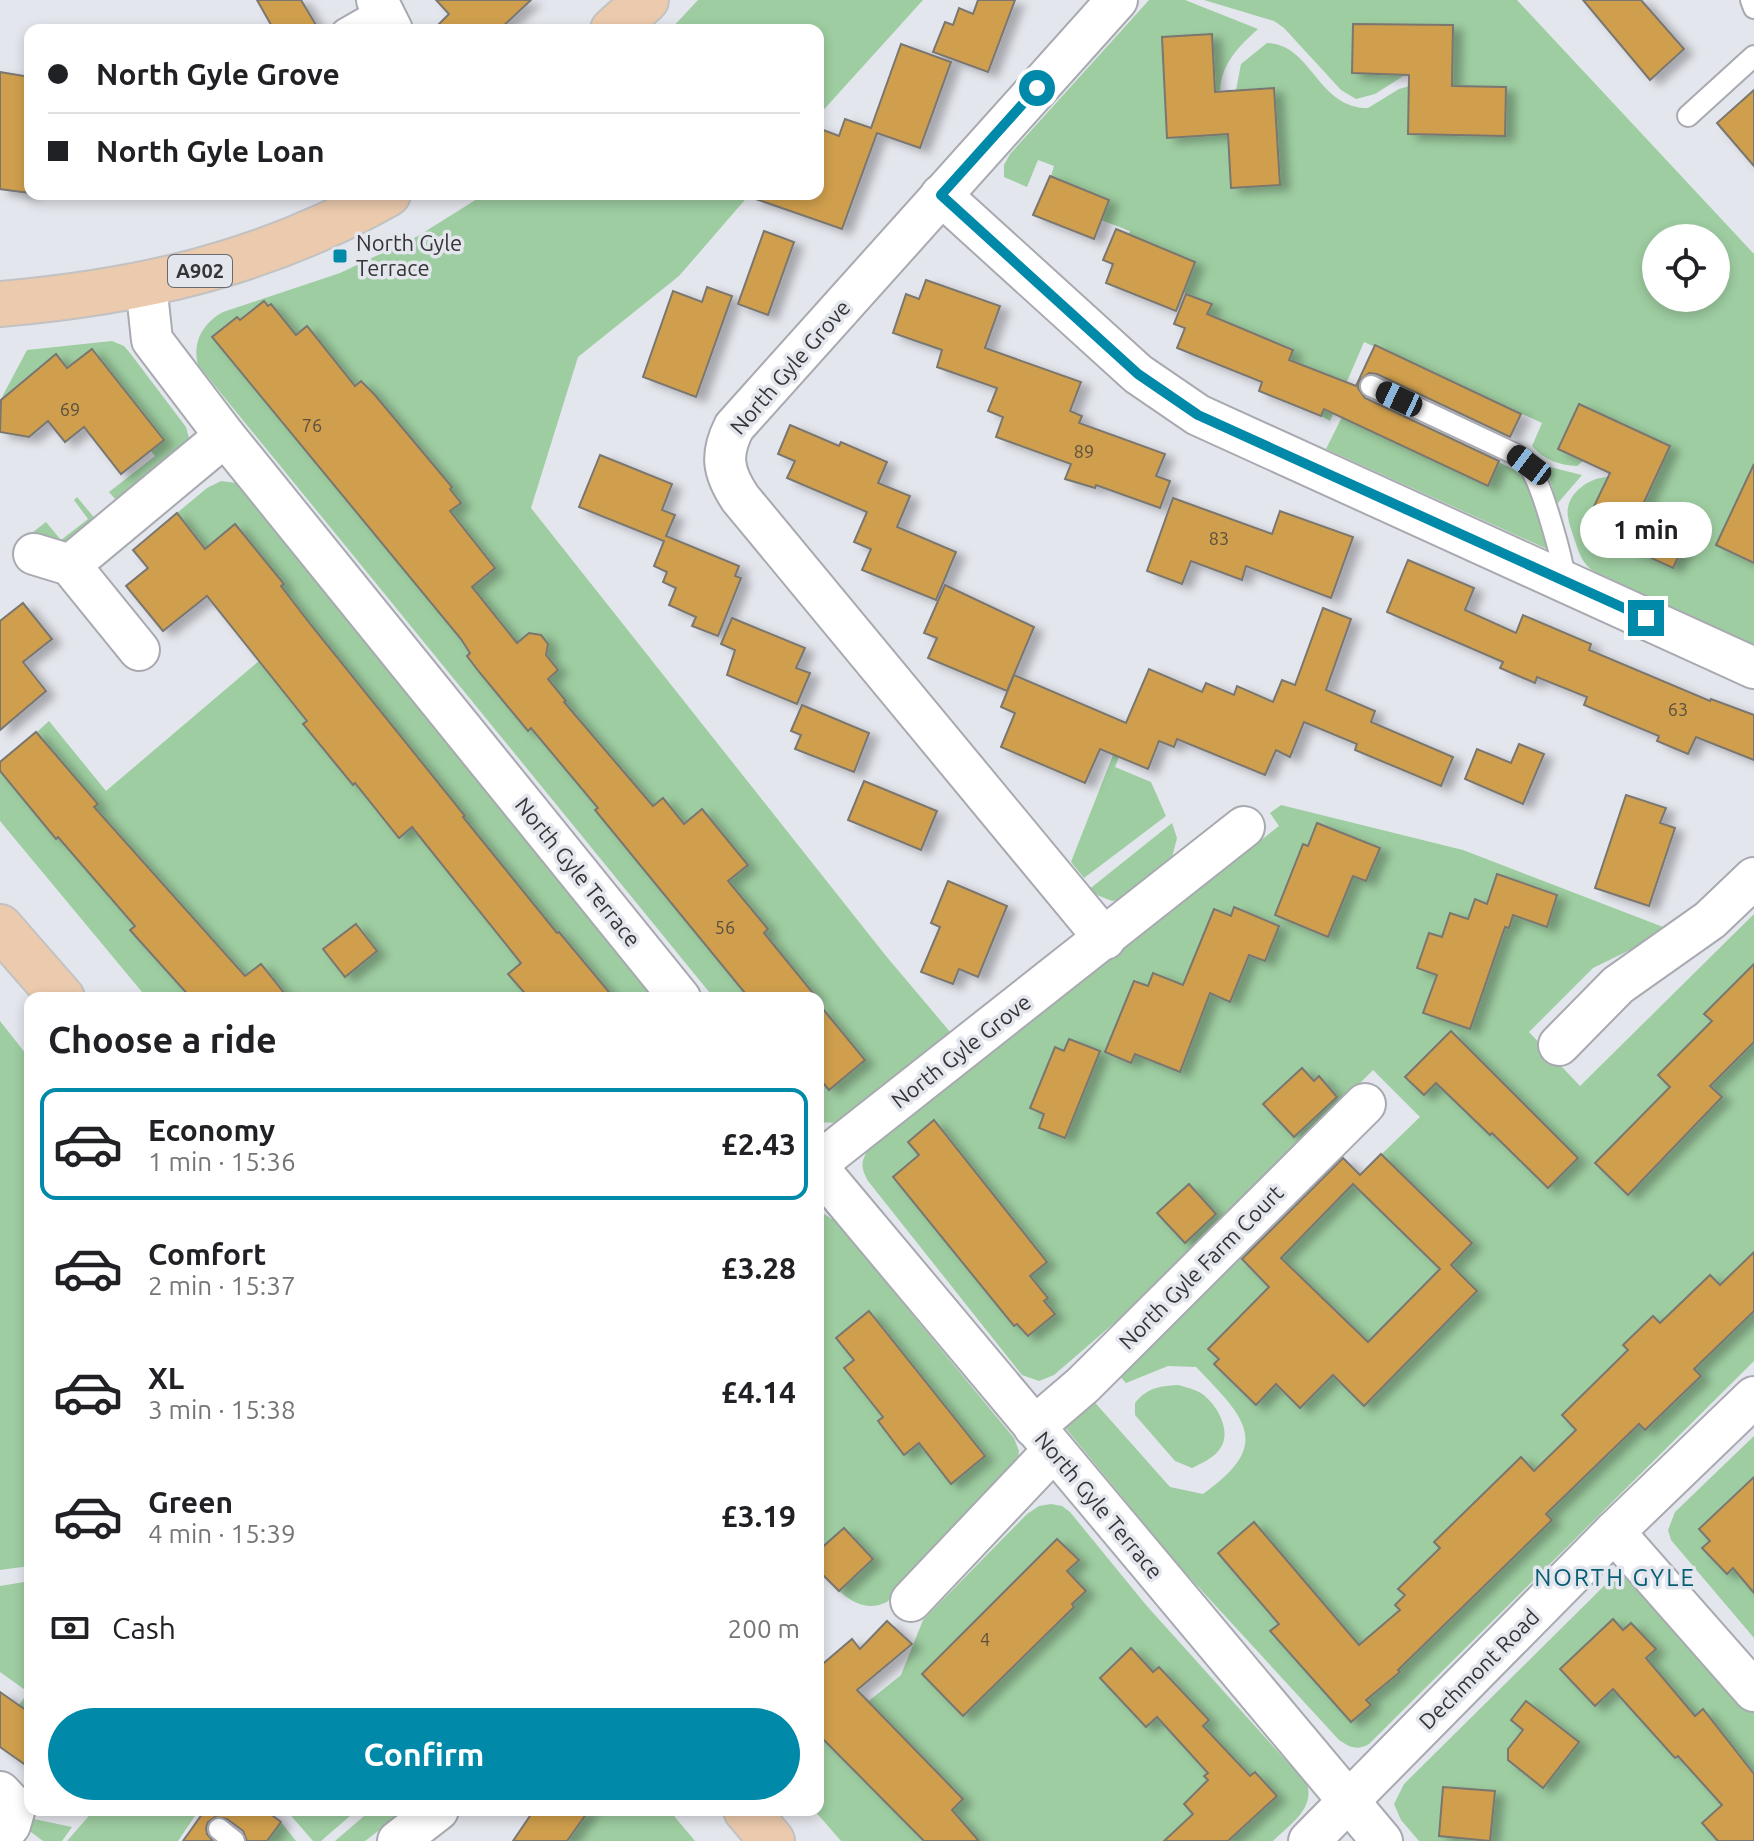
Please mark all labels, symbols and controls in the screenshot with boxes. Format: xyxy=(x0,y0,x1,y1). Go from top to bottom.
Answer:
text: North Gyle Grove xyxy=(96,57,340,91)
route start xyxy=(1019,70,1055,106)
text: North Gyle Loan xyxy=(96,134,325,168)
map controls xyxy=(1642,224,1730,312)
button: locate xyxy=(1642,224,1730,312)
place label: North Gyle Terrace xyxy=(356,230,462,280)
marker: North Gyle Terrace xyxy=(331,247,349,265)
road number: A902 xyxy=(168,255,232,287)
street label: North Gyle Grove xyxy=(725,294,855,439)
car xyxy=(1372,378,1426,420)
house number: 69 xyxy=(60,399,80,419)
house number: 76 xyxy=(302,415,322,435)
house number: 89 xyxy=(1074,441,1094,461)
car xyxy=(1503,441,1555,489)
callout: 1 min xyxy=(1580,502,1712,558)
text: 1 min xyxy=(1613,515,1679,544)
house number: 83 xyxy=(1209,528,1229,548)
route end xyxy=(1628,600,1664,636)
house number: 63 xyxy=(1668,699,1688,719)
street label: North Gyle Terrace xyxy=(511,792,646,951)
house number: 56 xyxy=(715,917,735,937)
street label: North Gyle Grove xyxy=(886,989,1035,1113)
text: Choose a ride xyxy=(48,1019,277,1060)
icon: car xyxy=(52,1108,124,1180)
text: Economy xyxy=(148,1113,275,1147)
text: £2.43 xyxy=(721,1127,796,1161)
text: 1 min · 15:36 xyxy=(148,1147,296,1176)
street label: North Gyle Farm Court xyxy=(1114,1179,1288,1354)
icon: car xyxy=(52,1232,124,1304)
text: Comfort xyxy=(148,1237,266,1271)
text: £3.28 xyxy=(721,1251,796,1285)
text: 2 min · 15:37 xyxy=(148,1271,296,1300)
icon: car xyxy=(52,1356,124,1428)
text: XL xyxy=(148,1361,184,1395)
text: £4.14 xyxy=(721,1375,796,1409)
text: 3 min · 15:38 xyxy=(148,1395,296,1424)
street label: North Gyle Terrace xyxy=(1030,1426,1168,1583)
icon: car xyxy=(52,1480,124,1552)
text: Green xyxy=(148,1485,233,1519)
text: £3.19 xyxy=(721,1499,796,1533)
text: 4 min · 15:39 xyxy=(148,1519,296,1548)
district label: NORTH GYLE xyxy=(1534,1564,1696,1591)
street label: Dechmont Road xyxy=(1413,1603,1544,1734)
icon: cash xyxy=(48,1606,92,1650)
text: Cash xyxy=(112,1611,176,1645)
text: 200 m xyxy=(728,1614,800,1643)
house number: 4 xyxy=(980,1629,990,1649)
button: Confirm xyxy=(48,1708,800,1800)

